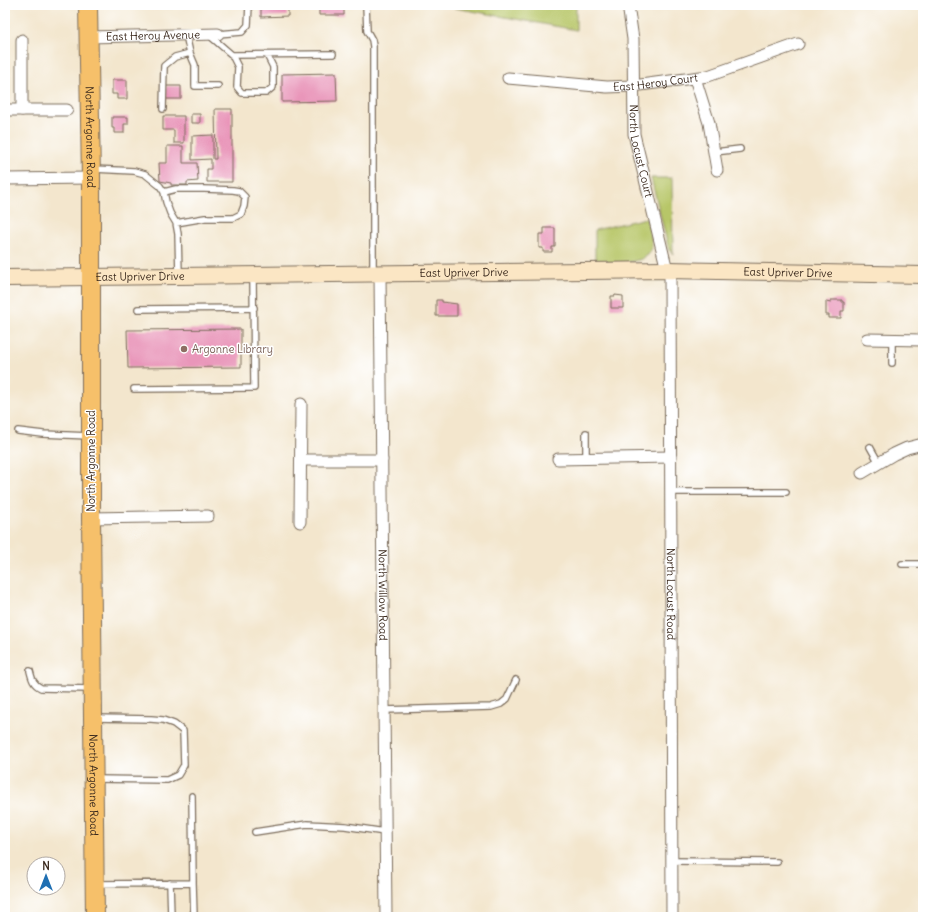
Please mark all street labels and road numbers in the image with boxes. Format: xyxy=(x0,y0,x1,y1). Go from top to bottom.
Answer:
street label: East Heroy Avenue xyxy=(106,27,200,44)
street label: East Heroy Court xyxy=(613,70,699,94)
street label: North Argonne Road xyxy=(82,86,98,188)
street label: North Locust Court xyxy=(627,104,656,199)
street label: East Upriver Drive xyxy=(743,264,833,280)
street label: East Upriver Drive xyxy=(419,265,509,280)
street label: East Upriver Drive xyxy=(95,269,185,284)
street label: North Argonne Road xyxy=(84,410,98,512)
street label: North Locust Road xyxy=(664,548,678,641)
street label: North Willow Road xyxy=(376,549,390,641)
street label: North Argonne Road xyxy=(86,734,101,836)

